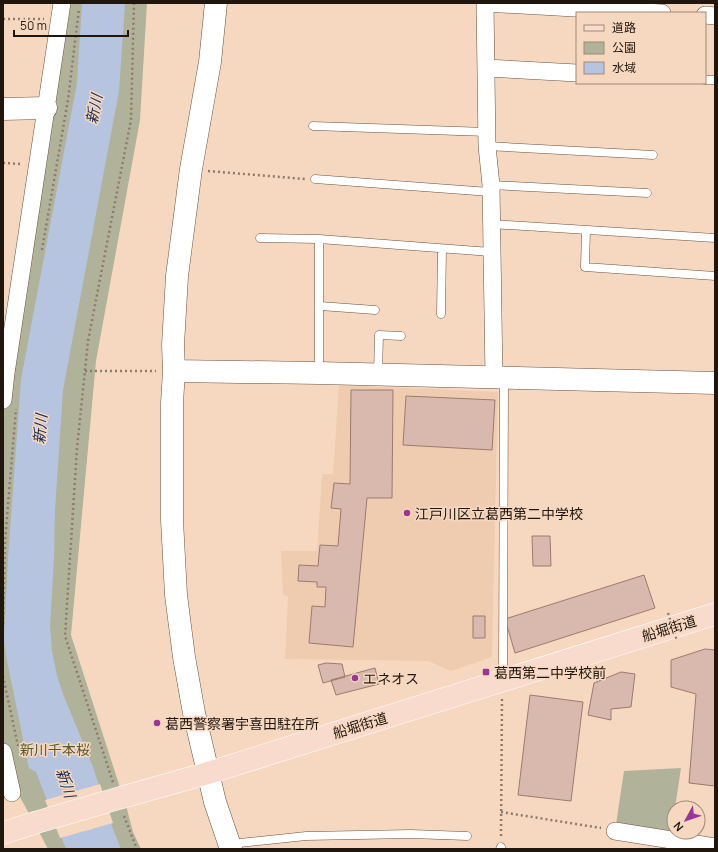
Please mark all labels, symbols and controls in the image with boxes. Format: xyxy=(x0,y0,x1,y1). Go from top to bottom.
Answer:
scale bar xyxy=(14,12,128,38)
legend xyxy=(576,12,706,84)
text: 50 m xyxy=(20,17,47,34)
text: 道路 xyxy=(612,19,636,36)
text: 公園 xyxy=(612,39,636,56)
text: 水域 xyxy=(612,59,636,76)
water label: 新川 xyxy=(81,90,108,126)
water label: 新川 xyxy=(28,411,52,445)
place label: 江戸川区立葛西第二中学校 xyxy=(415,504,583,523)
marker: 江戸川区立葛西第二中学校 xyxy=(402,508,412,518)
street label: 船堀街道 xyxy=(639,611,699,645)
place label: 葛西第二中学校前 xyxy=(494,663,606,682)
marker: 葛西第二中学校前 xyxy=(481,667,491,677)
place label: エネオス xyxy=(363,669,419,688)
marker: エネオス xyxy=(350,673,360,683)
street label: 船堀街道 xyxy=(330,708,390,742)
place label: 葛西警察署宇喜田駐在所 xyxy=(165,714,319,733)
marker: 葛西警察署宇喜田駐在所 xyxy=(152,718,162,728)
park label: 新川千本桜 xyxy=(20,740,90,759)
water label: 新川 xyxy=(51,765,81,802)
north arrow xyxy=(666,800,706,840)
text: N xyxy=(670,819,686,835)

